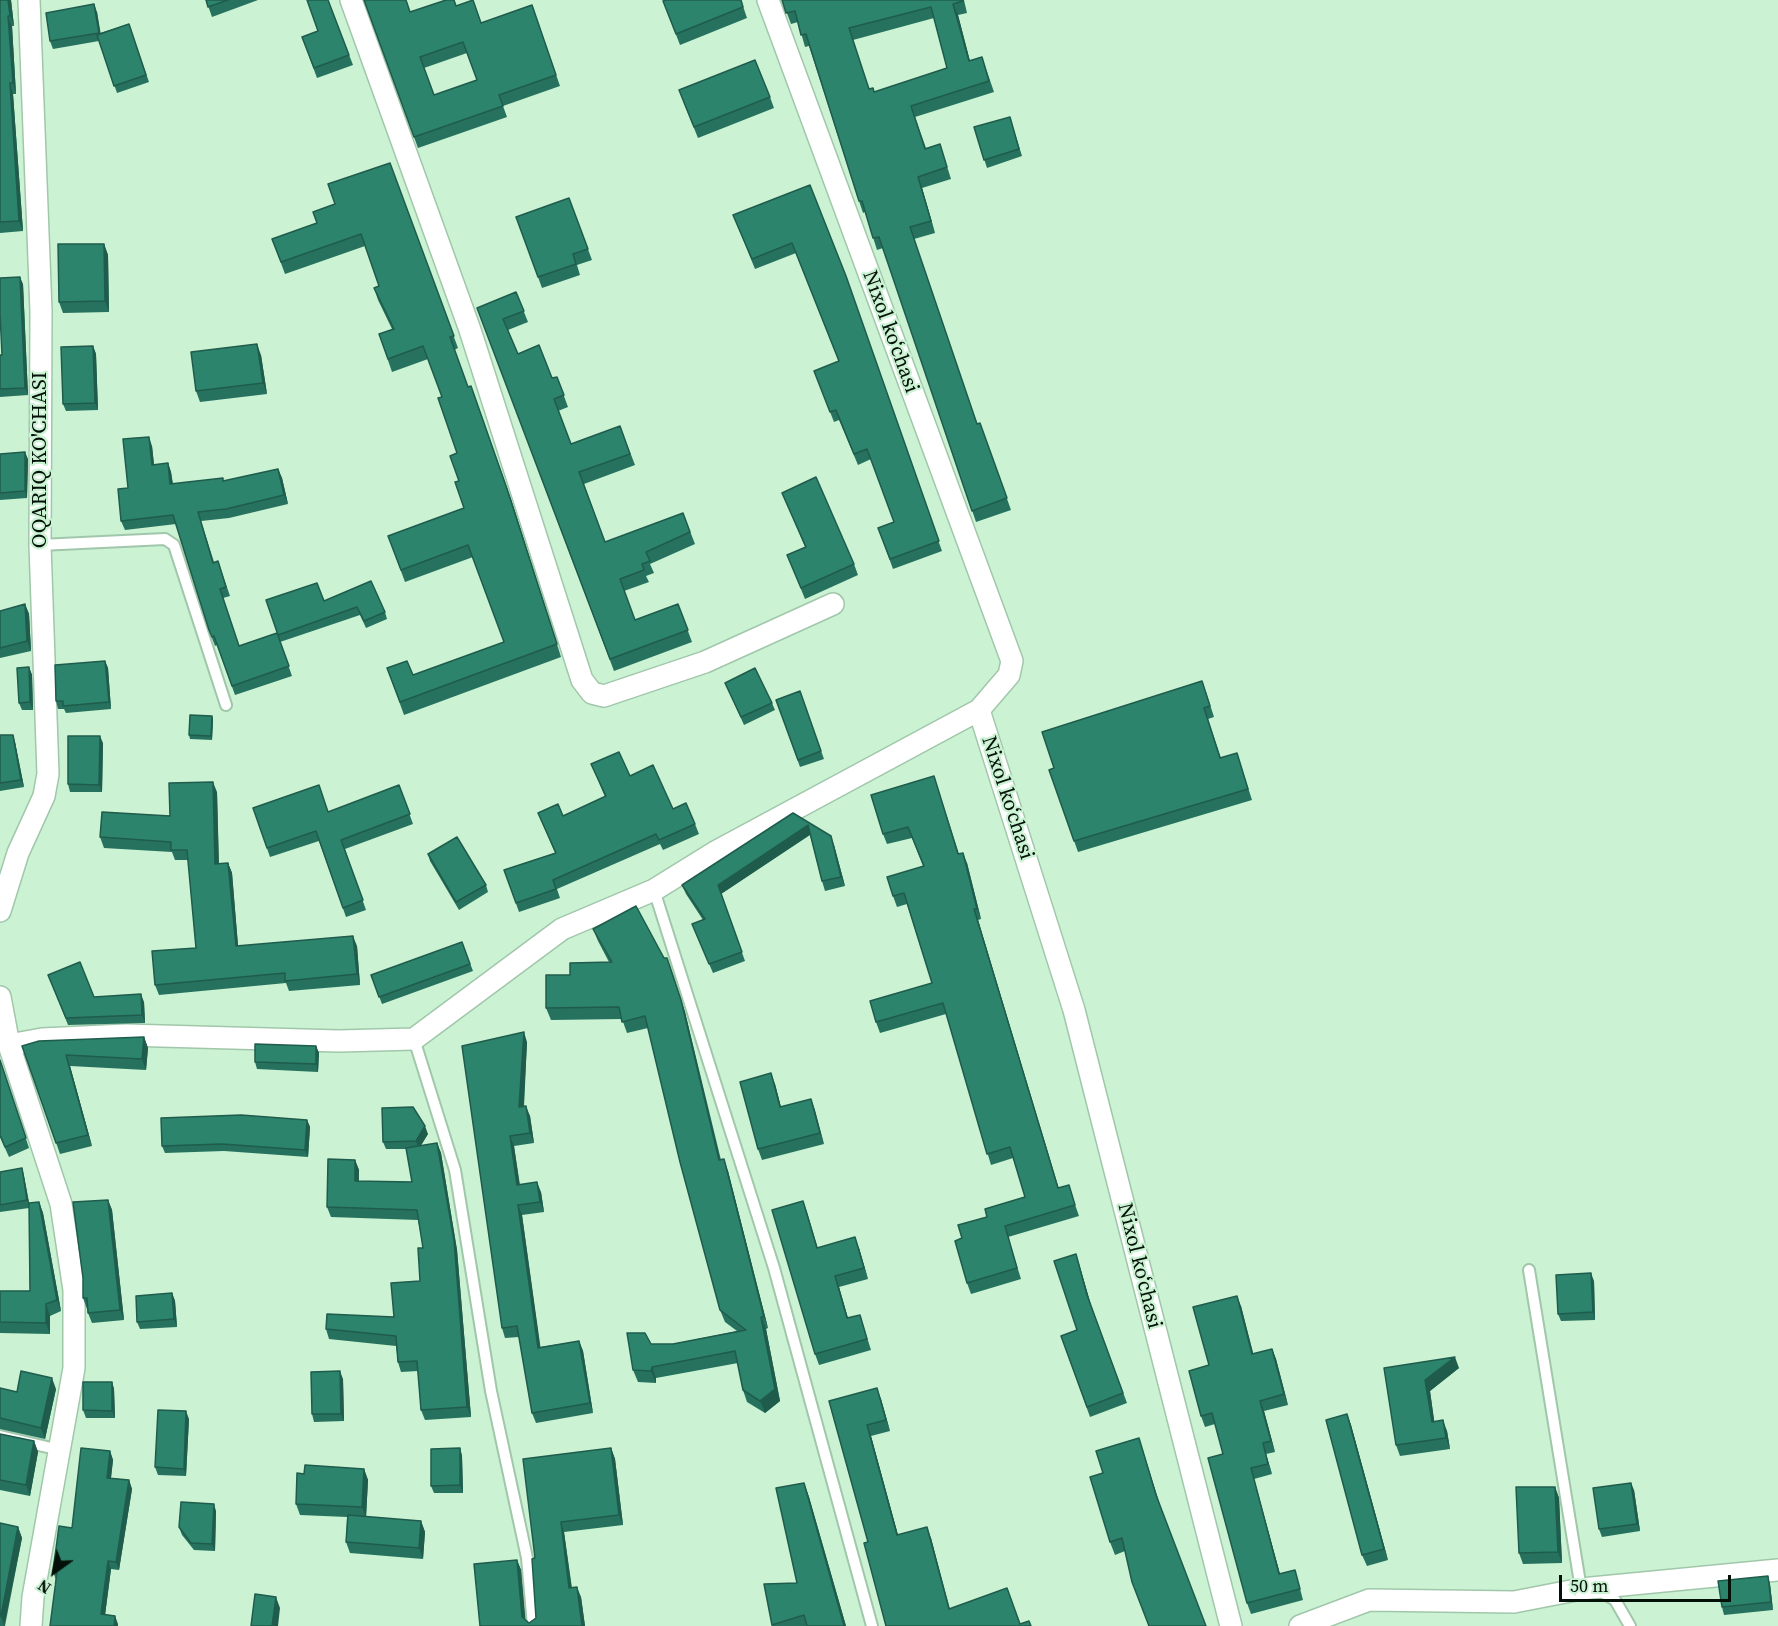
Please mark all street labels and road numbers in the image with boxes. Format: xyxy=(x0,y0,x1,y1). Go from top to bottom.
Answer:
street label: Nixol koʻchasi xyxy=(856,267,924,397)
street label: OQARIQ KO'CHASI xyxy=(28,372,54,548)
street label: Nixol koʻchasi xyxy=(975,733,1039,863)
street label: Nixol koʻchasi xyxy=(1111,1201,1167,1331)

